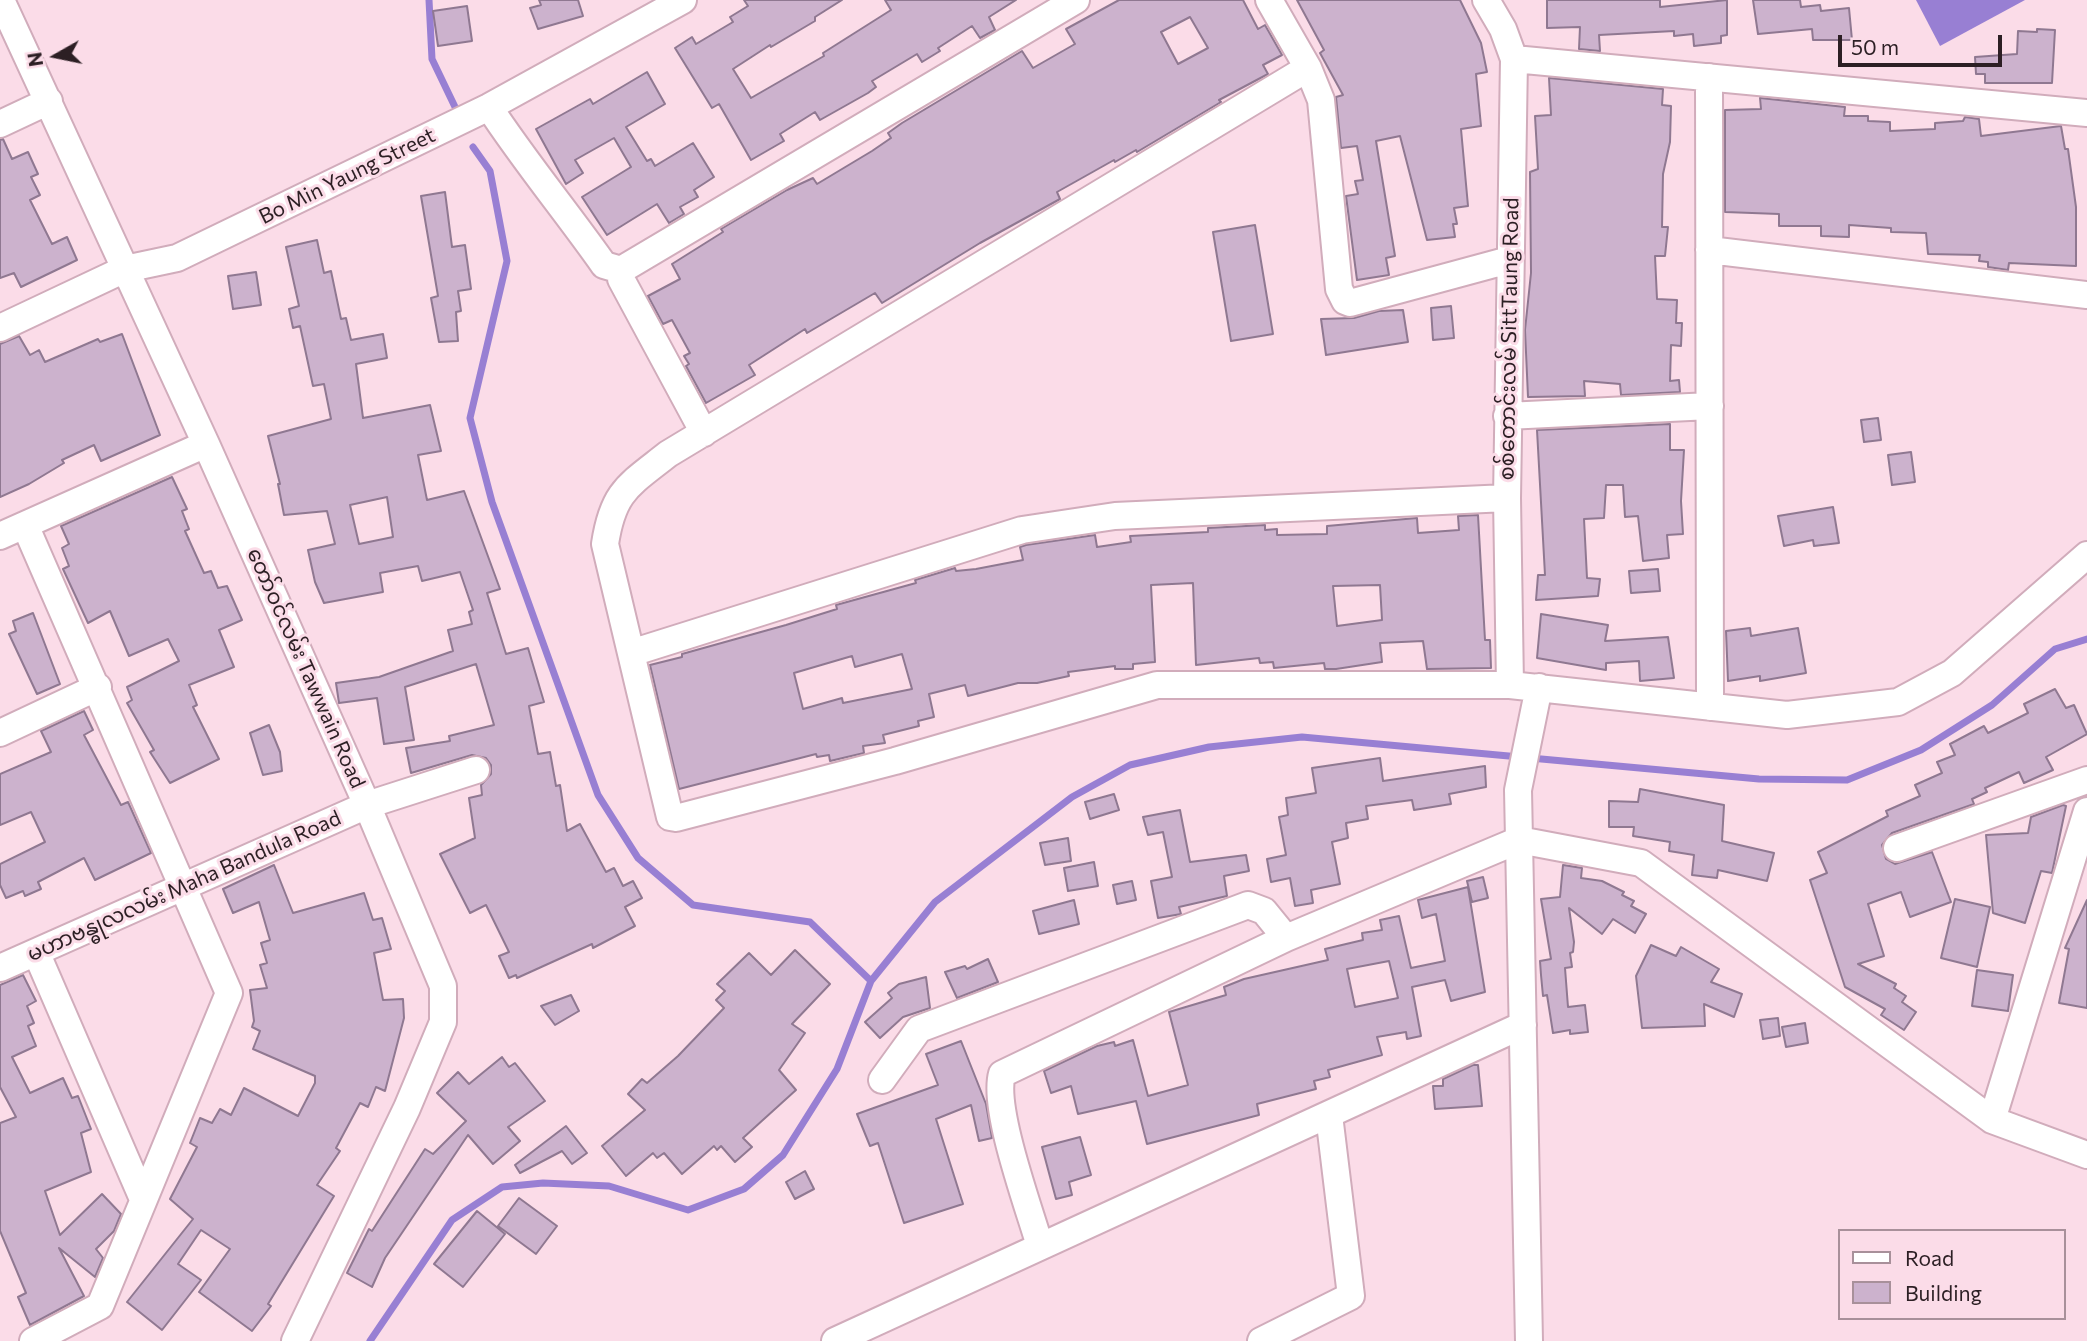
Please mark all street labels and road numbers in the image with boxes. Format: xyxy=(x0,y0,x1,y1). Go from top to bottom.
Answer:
street label: Bo Min Yaung Street xyxy=(255,122,439,230)
street label: စစ်တောင်းလမ် SittTaung Road xyxy=(1494,197,1524,481)
street label: တော်ဝင်လမ်း Tawwain Road xyxy=(242,544,370,792)
street label: မဟာဗန္ဓုလလမ်း Maha Bandula Road xyxy=(23,805,345,967)

